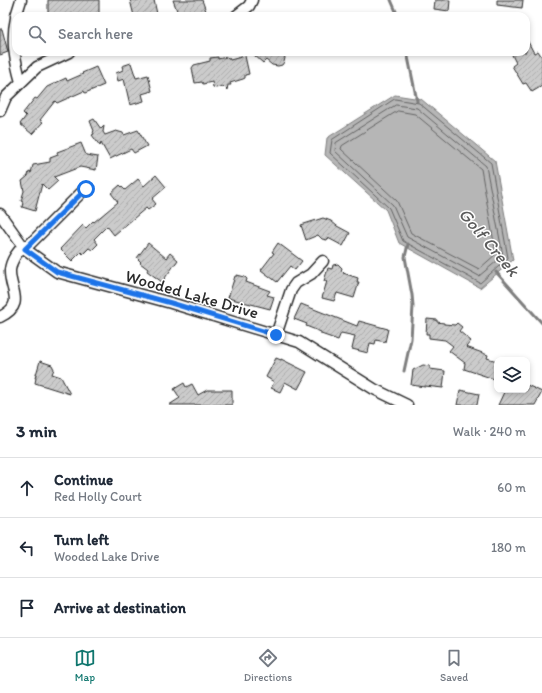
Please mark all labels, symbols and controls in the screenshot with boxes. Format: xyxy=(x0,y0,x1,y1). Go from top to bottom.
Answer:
search box xyxy=(12,12,530,56)
icon: search xyxy=(26,23,48,45)
text: Search here xyxy=(58,25,133,43)
route start xyxy=(77,180,95,198)
water label: Golf Creek xyxy=(454,203,525,282)
street label: Wooded Lake Drive xyxy=(123,265,261,323)
route end xyxy=(267,326,285,344)
map controls xyxy=(494,357,530,393)
button: layers xyxy=(494,357,530,393)
text: 3 min xyxy=(16,421,57,441)
text: Walk · 240 m xyxy=(453,424,526,439)
text: Continue xyxy=(54,471,113,489)
icon: ahead xyxy=(16,477,38,499)
text: 60 m xyxy=(497,480,526,495)
text: Red Holly Court xyxy=(54,489,142,504)
text: Turn left xyxy=(54,531,109,549)
icon: left xyxy=(16,537,38,559)
text: 180 m xyxy=(491,540,526,555)
text: Wooded Lake Drive xyxy=(54,549,159,564)
icon: arrive xyxy=(16,597,38,619)
text: Arrive at destination xyxy=(54,599,186,617)
tab: Map xyxy=(74,647,96,684)
tab: Directions xyxy=(244,647,292,684)
tab: Saved xyxy=(440,647,468,684)

